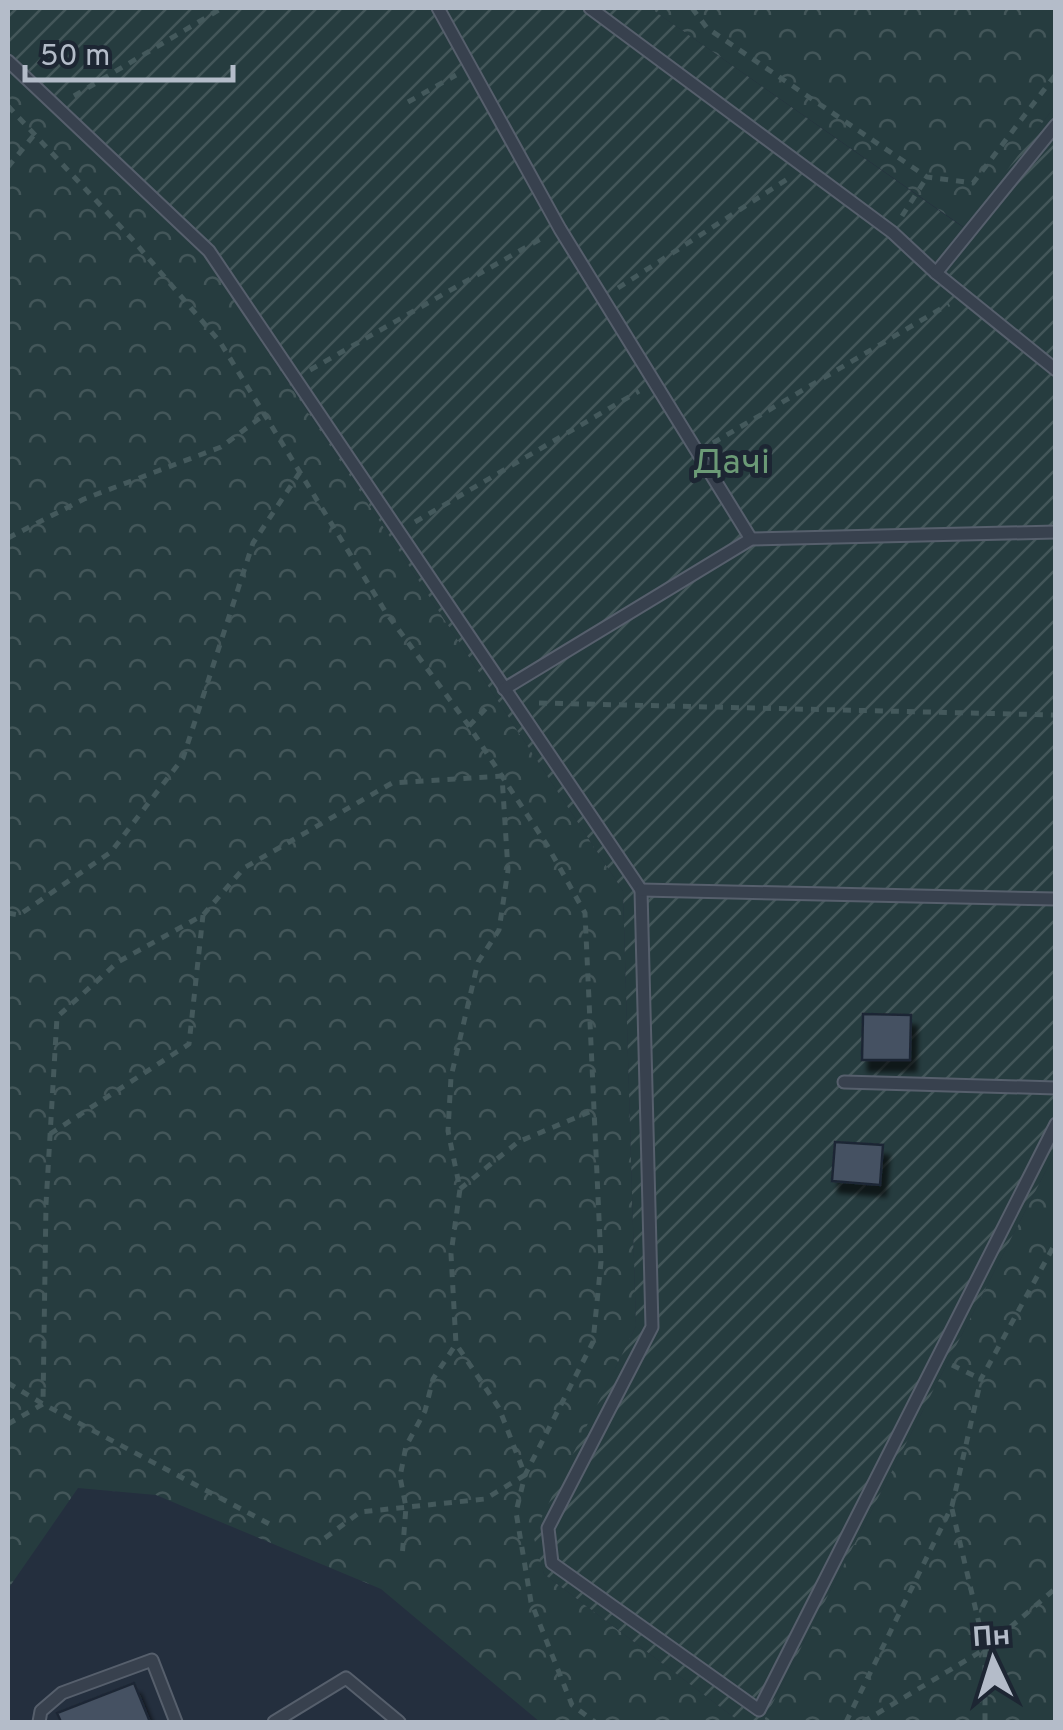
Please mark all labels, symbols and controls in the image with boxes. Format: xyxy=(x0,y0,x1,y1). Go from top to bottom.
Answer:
scale bar xyxy=(25,20,232,82)
text: 50 m xyxy=(40,39,110,76)
park label: Дачі xyxy=(692,442,770,486)
north arrow xyxy=(943,1610,1043,1710)
text: Пн xyxy=(971,1619,1012,1657)

